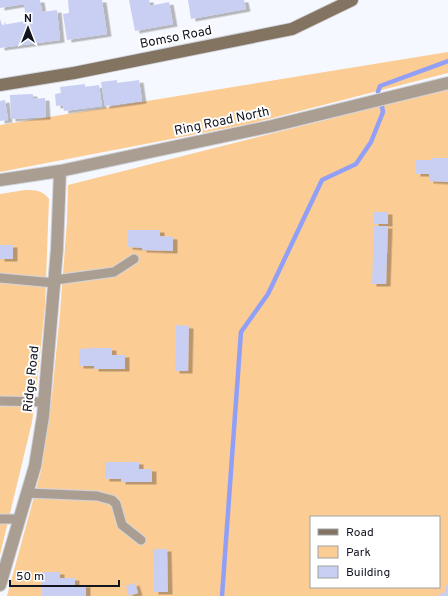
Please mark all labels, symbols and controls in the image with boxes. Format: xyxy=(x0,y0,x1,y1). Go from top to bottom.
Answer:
north arrow xyxy=(8,8,48,48)
text: N xyxy=(24,12,32,26)
street label: Bomso Road xyxy=(139,23,213,53)
street label: Ring Road North xyxy=(173,104,271,140)
street label: Ridge Road xyxy=(21,345,43,413)
legend xyxy=(310,516,440,588)
text: Road xyxy=(346,525,374,541)
text: Park xyxy=(346,545,371,561)
scale bar xyxy=(10,562,119,588)
text: Building xyxy=(346,565,390,581)
text: 50 m xyxy=(16,569,44,585)

